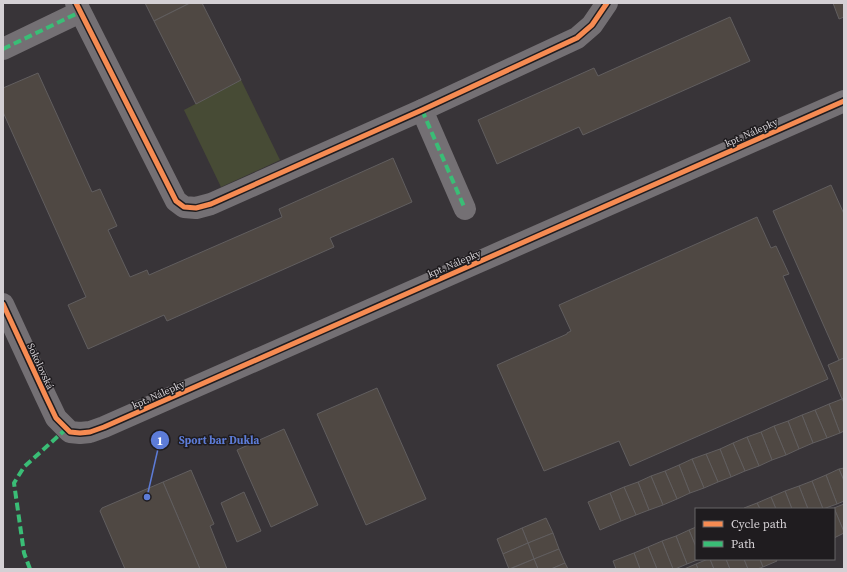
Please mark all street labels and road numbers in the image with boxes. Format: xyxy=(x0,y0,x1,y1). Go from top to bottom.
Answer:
street label: kpt. Nálepky xyxy=(723,115,780,150)
street label: kpt. Nálepky xyxy=(426,246,483,280)
street label: Sokolovská xyxy=(24,341,57,392)
street label: kpt. Nálepky xyxy=(130,377,187,412)

